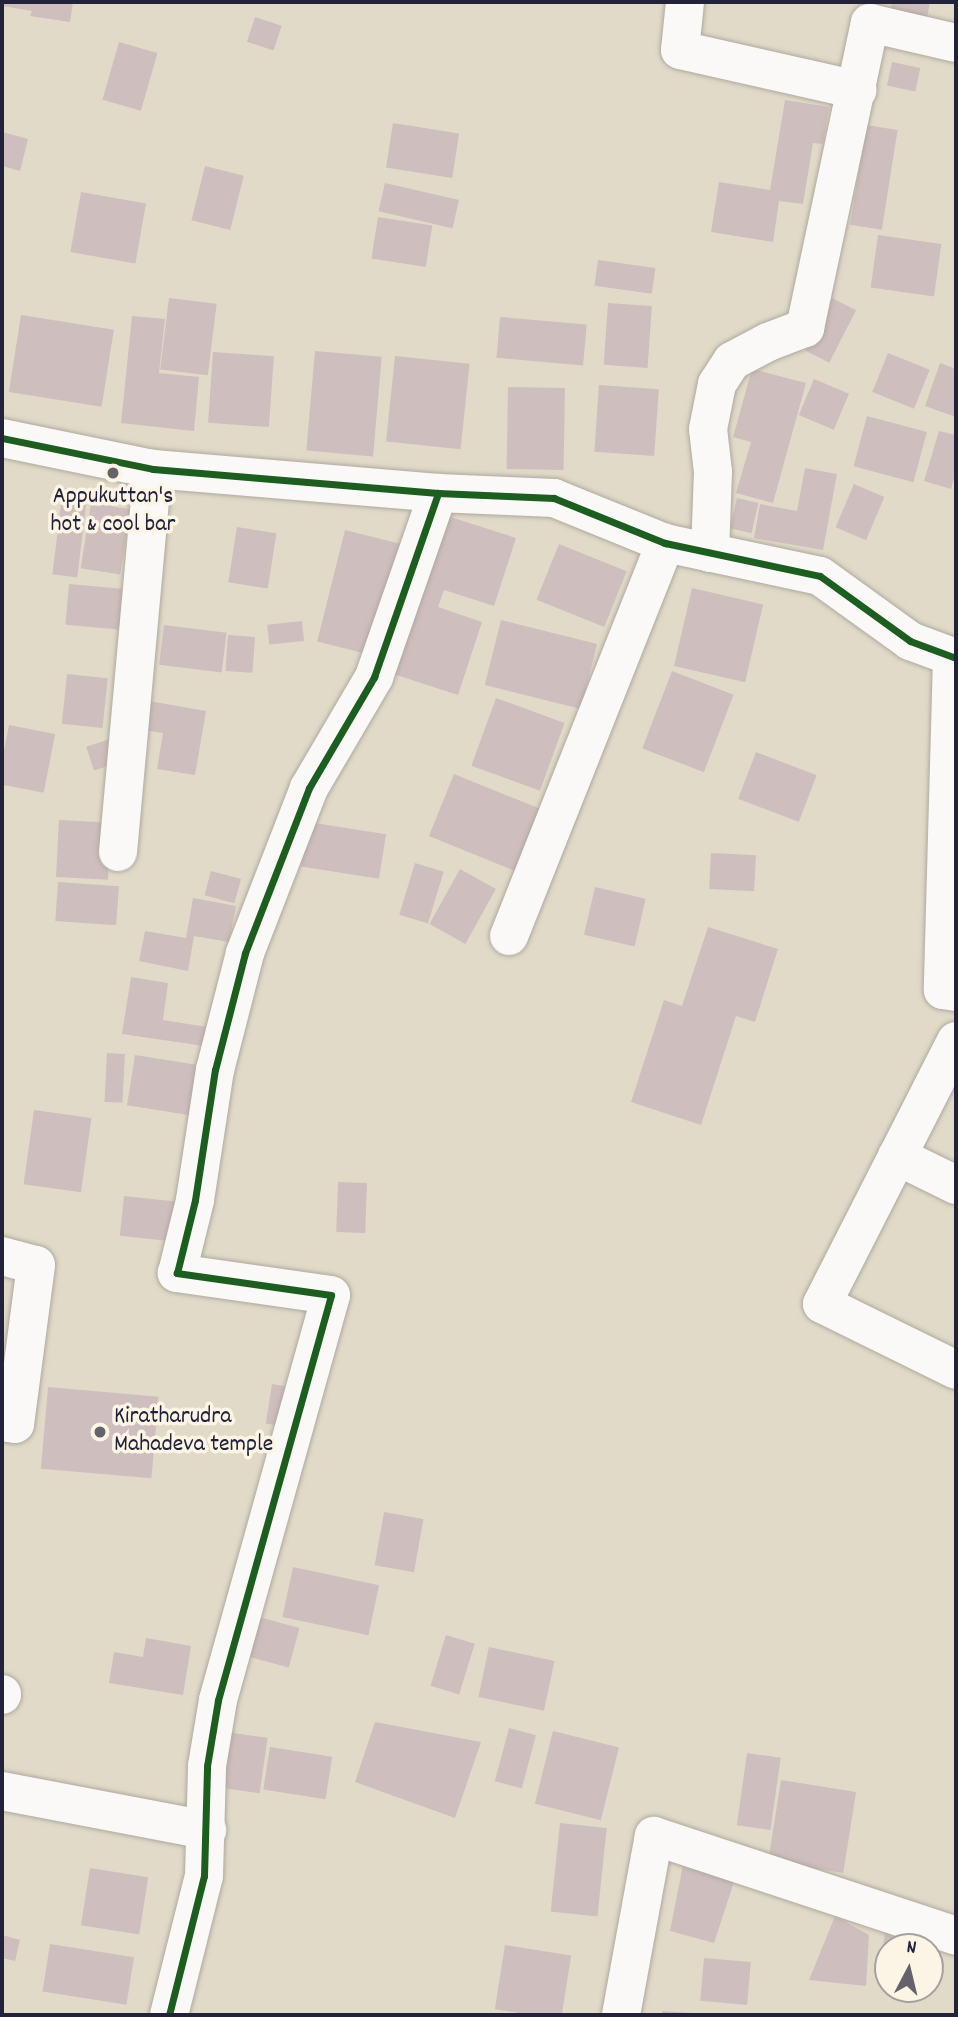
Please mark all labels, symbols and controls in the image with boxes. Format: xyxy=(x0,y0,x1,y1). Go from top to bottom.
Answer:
marker: Appukuttan's hot & cool bar xyxy=(105,465,121,481)
place label: Appukuttan's hot & cool bar xyxy=(51,484,175,540)
place label: Kiratharudra Mahadeva temple xyxy=(114,1404,273,1460)
marker: Kiratharudra Mahadeva temple xyxy=(92,1424,108,1440)
north arrow xyxy=(874,1933,944,2003)
text: N xyxy=(905,1935,918,1963)

